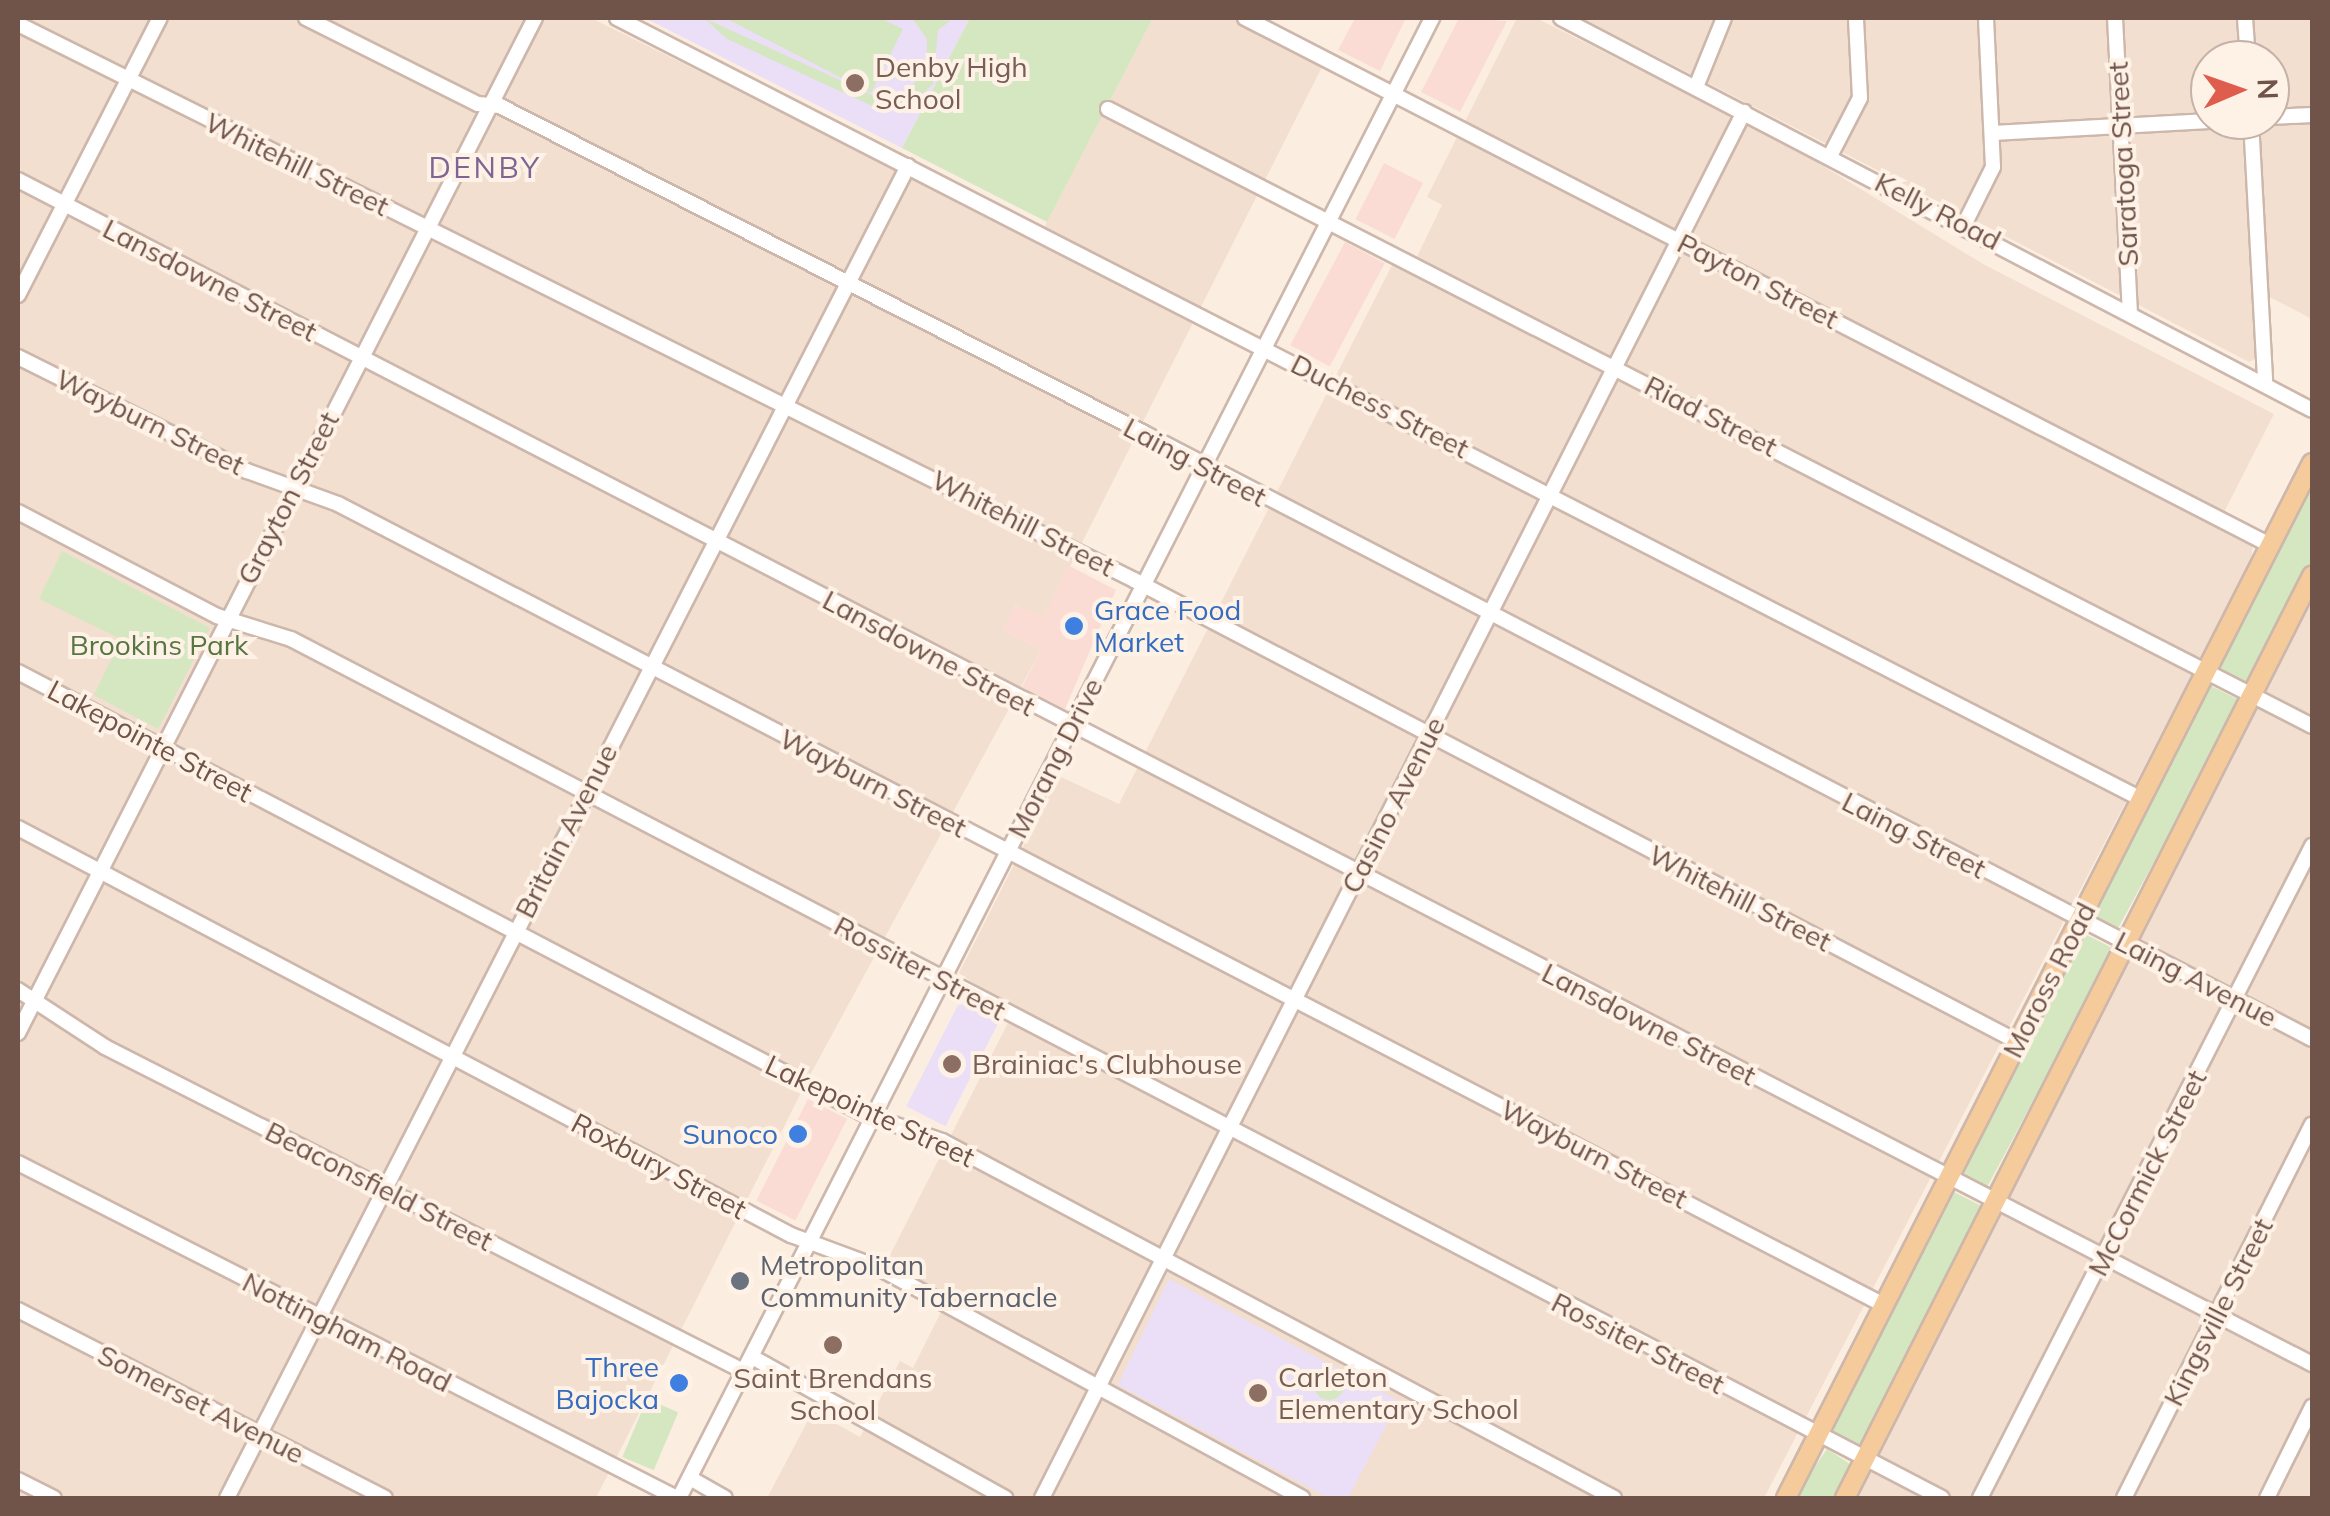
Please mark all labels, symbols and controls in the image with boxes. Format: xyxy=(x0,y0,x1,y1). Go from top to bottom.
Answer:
north arrow xyxy=(2190,40,2290,140)
place label: Denby High School xyxy=(875,50,1028,116)
street label: Saratoga Street xyxy=(2101,61,2145,267)
marker: Denby High School xyxy=(844,72,866,94)
text: N xyxy=(2251,78,2286,100)
street label: Whitehill Street xyxy=(200,105,394,223)
district label: DENBY xyxy=(428,149,542,185)
street label: Kelly Road xyxy=(1869,165,2007,257)
street label: Lansdowne Street xyxy=(97,212,323,348)
street label: Payton Street xyxy=(1672,226,1844,336)
street label: Duchess Street xyxy=(1285,347,1475,465)
street label: Wayburn Street xyxy=(50,362,250,482)
street label: Riad Street xyxy=(1639,368,1783,464)
street label: Grayton Street xyxy=(230,406,346,590)
street label: Laing Street xyxy=(1118,410,1272,514)
street label: Whitehill Street xyxy=(926,463,1120,583)
street label: Lansdowne Street xyxy=(817,583,1041,723)
place label: Grace Food Market xyxy=(1094,593,1241,659)
marker: Grace Food Market xyxy=(1063,615,1085,637)
park label: Brookins Park xyxy=(70,628,248,662)
street label: Morang Drive xyxy=(1000,672,1110,844)
street label: Lakepointe Street xyxy=(42,673,258,809)
street label: Casino Avenue xyxy=(1334,711,1452,899)
street label: Wayburn Street xyxy=(774,721,972,845)
street label: Britain Avenue xyxy=(508,739,624,923)
street label: Laing Street xyxy=(1837,784,1991,886)
street label: Whitehill Street xyxy=(1643,838,1837,958)
street label: Moross Road xyxy=(1996,897,2102,1063)
street label: Rossiter Street xyxy=(829,909,1011,1027)
street label: Laing Avenue xyxy=(2110,924,2282,1034)
street label: Lansdowne Street xyxy=(1536,956,1762,1092)
place label: Brainiac's Clubhouse xyxy=(972,1047,1242,1081)
street label: Lakepointe Street xyxy=(760,1048,980,1174)
marker: Brainiac's Clubhouse xyxy=(941,1053,963,1075)
street label: McCormick Street xyxy=(2081,1064,2213,1282)
street label: Wayburn Street xyxy=(1495,1092,1693,1216)
street label: Roxbury Street xyxy=(566,1106,752,1226)
street label: Beaconsfield Street xyxy=(260,1114,498,1258)
place label: Sunoco xyxy=(682,1117,778,1151)
marker: Sunoco xyxy=(787,1123,809,1145)
street label: Kingsville Street xyxy=(2156,1213,2280,1411)
place label: Metropolitan Community Tabernacle xyxy=(760,1248,1057,1314)
street label: Nottingham Road xyxy=(237,1265,457,1399)
marker: Metropolitan Community Tabernacle xyxy=(729,1270,751,1292)
street label: Rossiter Street xyxy=(1546,1285,1730,1401)
marker: Saint Brendans School xyxy=(822,1334,844,1356)
street label: Somerset Avenue xyxy=(92,1337,310,1471)
place label: Three Bajocka xyxy=(556,1350,659,1416)
place label: Carleton Elementary School xyxy=(1278,1360,1519,1426)
place label: Saint Brendans School xyxy=(734,1361,932,1427)
marker: Three Bajocka xyxy=(668,1372,690,1394)
marker: Carleton Elementary School xyxy=(1247,1382,1269,1404)

